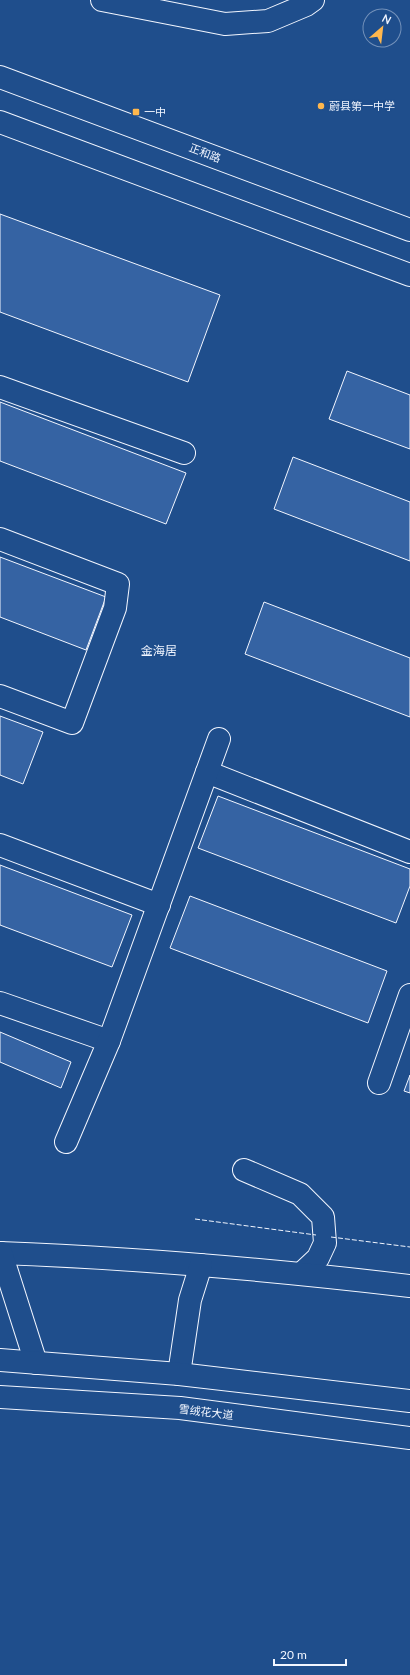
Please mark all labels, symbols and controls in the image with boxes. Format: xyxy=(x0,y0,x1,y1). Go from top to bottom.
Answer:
north arrow xyxy=(362,8,402,48)
text: N xyxy=(380,11,394,26)
place label: 蔚县第一中学 xyxy=(329,99,395,112)
marker: 蔚县第一中学 xyxy=(316,101,326,111)
place label: 一中 xyxy=(144,105,166,118)
marker: 一中 xyxy=(131,107,141,117)
street label: 正和路 xyxy=(187,141,223,165)
district label: 金海居 xyxy=(141,643,177,658)
street label: 雪绒花大道 xyxy=(178,1402,234,1421)
scale bar xyxy=(274,1641,346,1667)
text: 20 m xyxy=(280,1647,307,1662)

